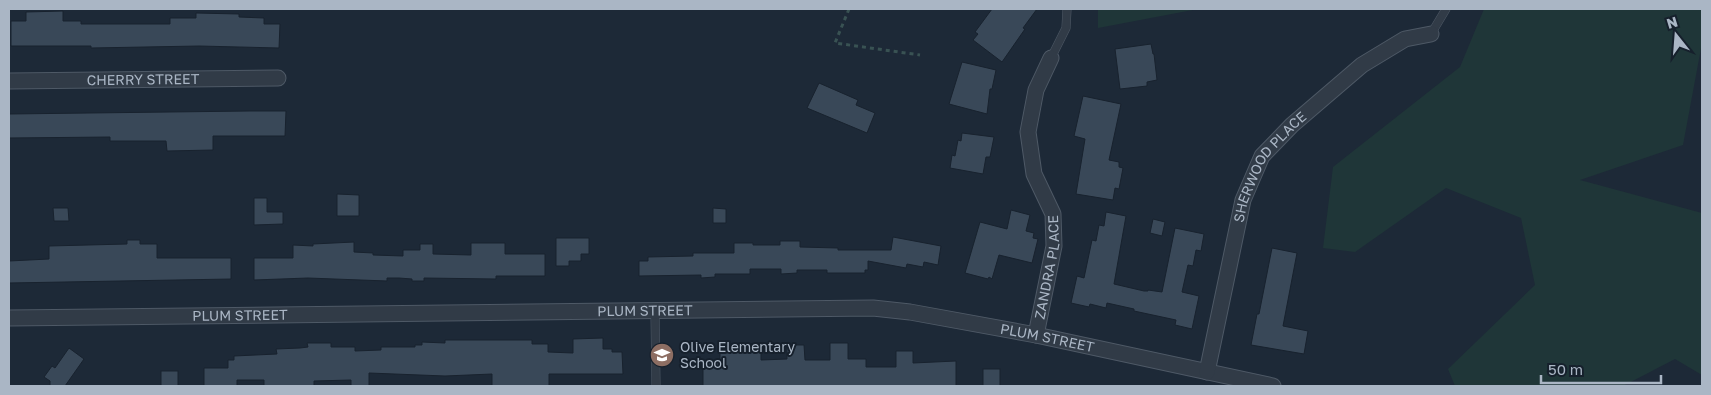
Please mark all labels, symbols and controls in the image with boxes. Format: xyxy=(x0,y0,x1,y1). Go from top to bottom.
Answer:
north arrow xyxy=(1651,10,1701,60)
text: N xyxy=(1664,12,1680,32)
street label: CHERRY STREET xyxy=(86,70,200,88)
street label: SHERWOOD PLACE xyxy=(1230,108,1309,224)
street label: ZANDRA PLACE xyxy=(1030,215,1063,321)
street label: PLUM STREET xyxy=(597,301,693,319)
street label: PLUM STREET xyxy=(192,306,288,324)
street label: PLUM STREET xyxy=(999,320,1096,355)
place label: Olive Elementary School xyxy=(680,338,795,371)
school or university icon: Olive Elementary School xyxy=(649,342,675,368)
scale bar xyxy=(1541,352,1661,384)
text: 50 m xyxy=(1548,360,1583,378)

